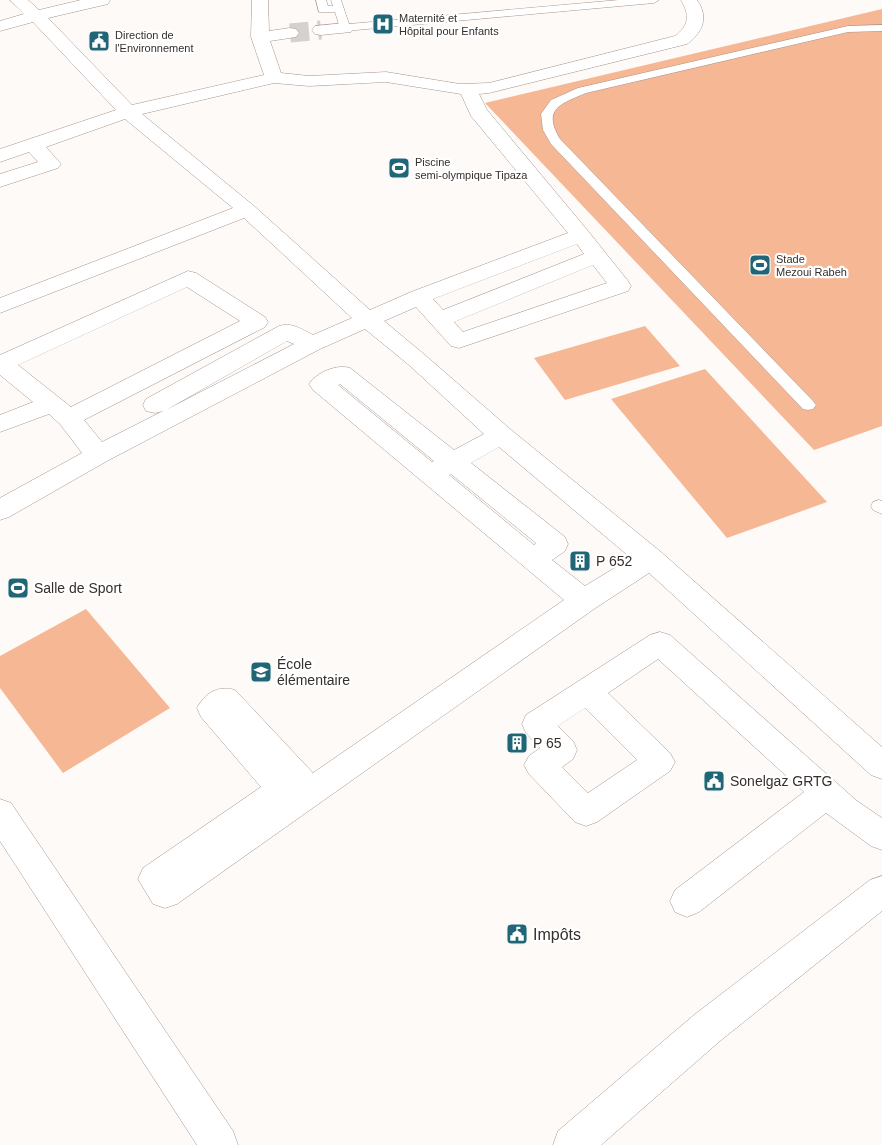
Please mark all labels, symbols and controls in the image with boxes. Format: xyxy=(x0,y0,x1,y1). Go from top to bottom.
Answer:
hospital icon: Maternité et Hôpital pour Enfants xyxy=(371,12,395,36)
place label: Maternité et Hôpital pour Enfants xyxy=(399,12,499,37)
public building icon: Direction de l'Environnement xyxy=(87,29,111,53)
place label: Direction de l'Environnement xyxy=(115,29,194,54)
sports icon: Piscine semi-olympique Tipaza xyxy=(387,156,411,180)
place label: Piscine semi-olympique Tipaza xyxy=(415,156,528,181)
sports icon: Stade Mezoui Rabeh xyxy=(748,253,772,277)
place label: Stade Mezoui Rabeh xyxy=(776,253,847,278)
building icon: P 652 xyxy=(568,549,592,573)
place label: P 652 xyxy=(596,553,633,569)
sports icon: Salle de Sport xyxy=(6,576,30,600)
place label: Salle de Sport xyxy=(34,580,122,596)
place label: École élémentaire xyxy=(277,656,350,688)
school or university icon: École élémentaire xyxy=(249,660,273,684)
building icon: P 65 xyxy=(505,731,529,755)
place label: P 65 xyxy=(533,735,562,751)
public building icon: Sonelgaz GRTG xyxy=(702,769,726,793)
place label: Sonelgaz GRTG xyxy=(730,773,832,789)
public building icon: Impôts xyxy=(505,922,529,946)
place label: Impôts xyxy=(533,926,581,943)

